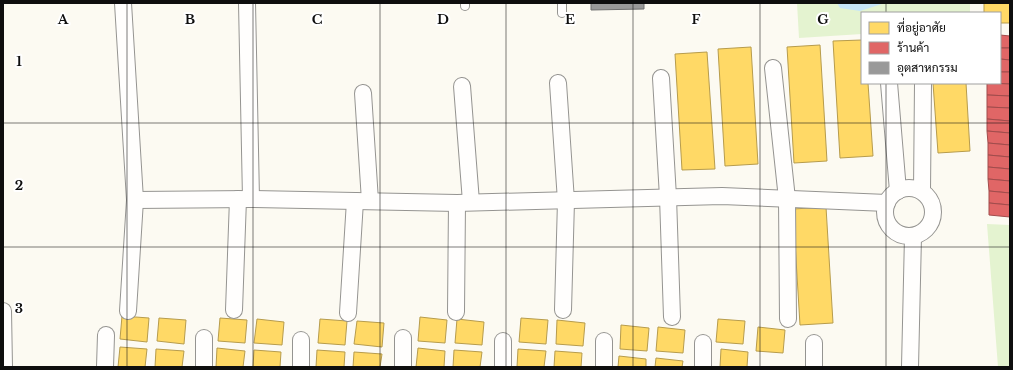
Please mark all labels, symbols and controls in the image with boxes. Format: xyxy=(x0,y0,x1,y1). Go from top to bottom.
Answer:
text: A xyxy=(57,11,69,28)
text: B xyxy=(185,11,195,28)
text: C xyxy=(312,11,323,28)
text: D xyxy=(437,11,449,28)
text: E xyxy=(565,11,575,28)
text: F xyxy=(692,11,701,28)
text: G xyxy=(817,11,829,28)
legend xyxy=(861,12,1001,84)
text: ที่อยู่อาศัย xyxy=(897,17,946,36)
text: ร้านค้า xyxy=(897,40,929,55)
text: 1 xyxy=(16,53,22,70)
text: อุตสาหกรรม xyxy=(897,60,958,77)
text: 2 xyxy=(15,177,23,194)
text: 3 xyxy=(15,300,23,317)

